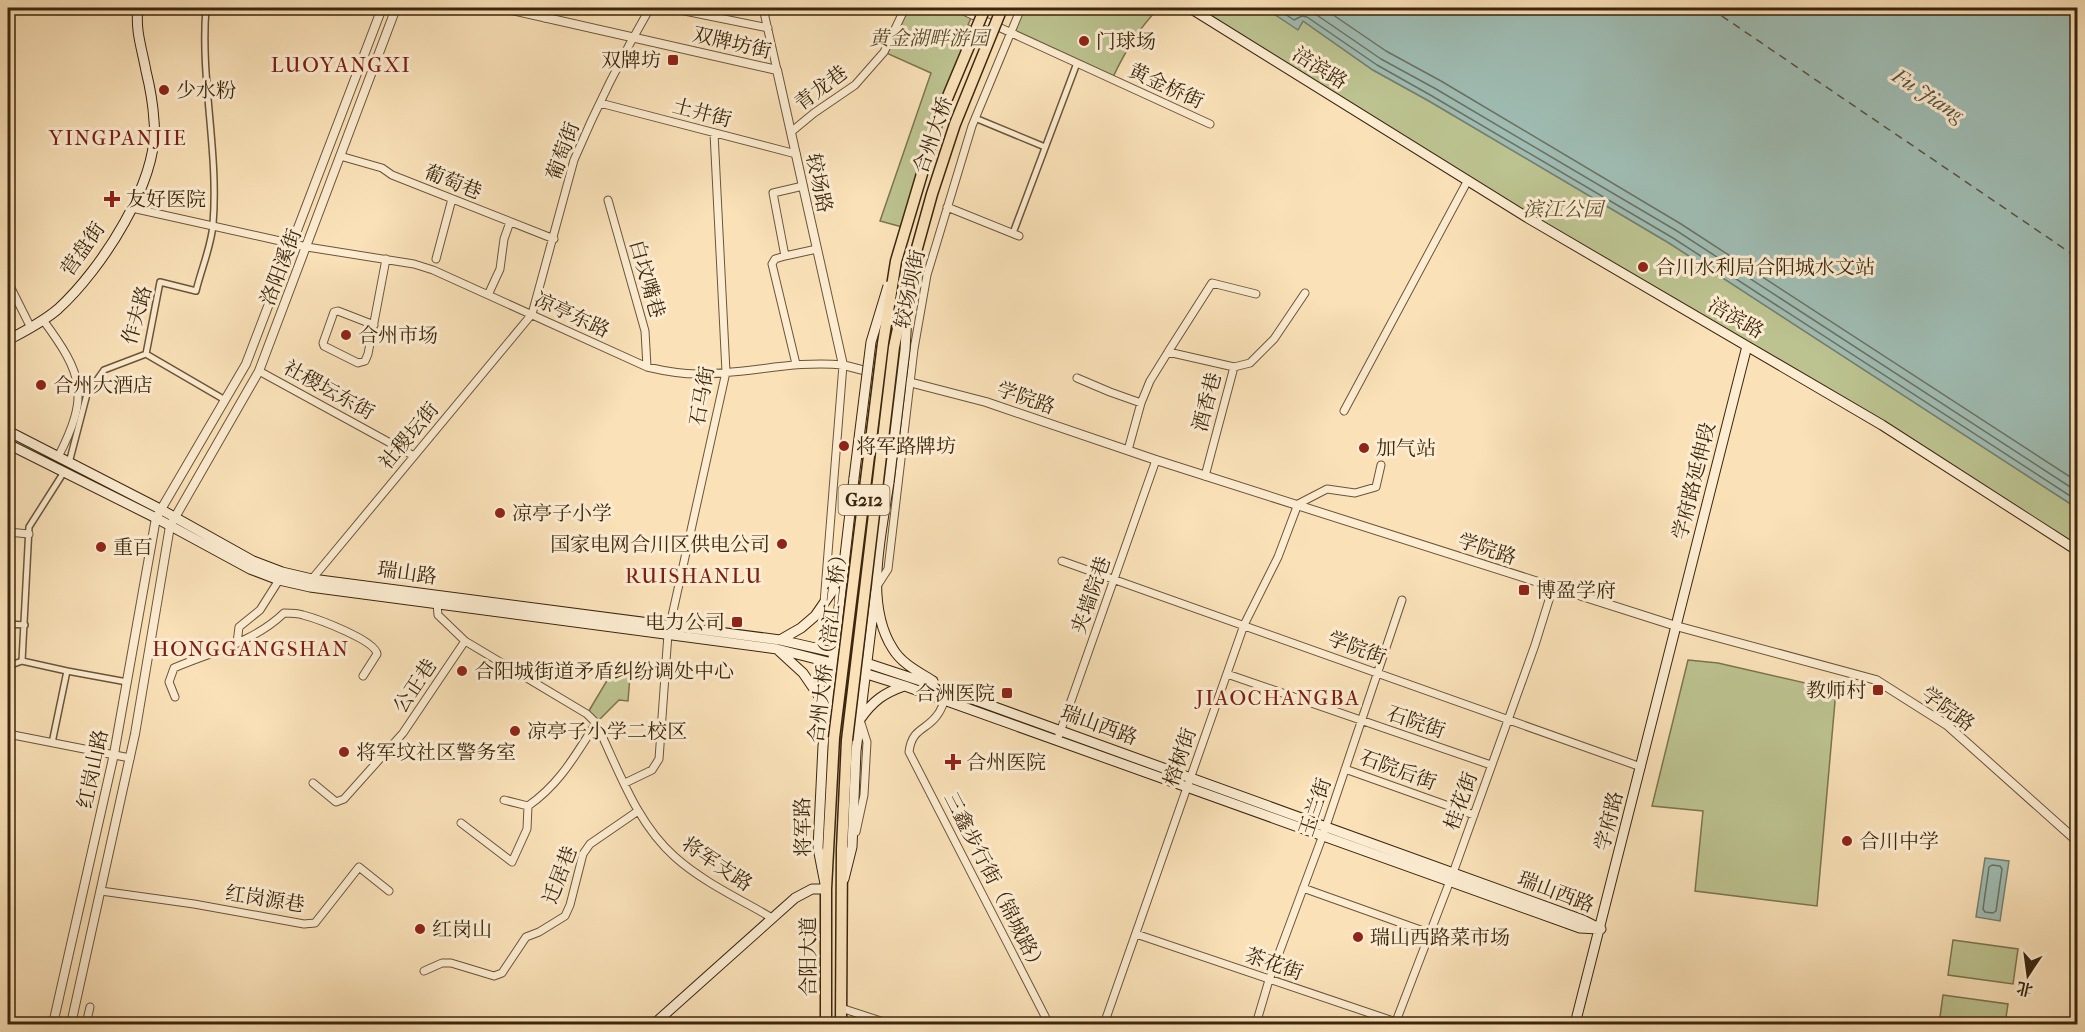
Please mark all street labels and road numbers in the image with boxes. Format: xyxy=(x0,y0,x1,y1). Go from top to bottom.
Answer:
street label: 双牌坊街 xyxy=(690,23,774,63)
street label: 涪滨路 xyxy=(1288,42,1352,94)
street label: 黄金桥街 xyxy=(1125,59,1207,113)
street label: 青龙巷 xyxy=(790,61,852,115)
street label: 合州大桥 xyxy=(909,93,957,177)
street label: 土井街 xyxy=(670,94,734,132)
street label: 葡萄街 xyxy=(542,119,584,183)
street label: 较场路 xyxy=(802,151,836,215)
street label: 葡萄巷 xyxy=(421,160,485,204)
street label: 营盘街 xyxy=(56,218,110,280)
street label: 洛阳溪街 xyxy=(256,226,306,308)
street label: 白坟嘴巷 xyxy=(625,237,669,321)
street label: 较场坝街 xyxy=(890,247,930,331)
street label: 作夫路 xyxy=(118,283,156,347)
street label: 凉亭东路 xyxy=(531,288,613,342)
street label: 涪滨路 xyxy=(1704,293,1768,343)
street label: 社稷坛东街 xyxy=(280,356,378,424)
street label: 石马街 xyxy=(685,364,719,428)
street label: 酒香巷 xyxy=(1188,370,1226,434)
street label: 学院路 xyxy=(994,377,1058,419)
street label: 社稷坛街 xyxy=(374,398,444,474)
street label: 学府路延伸段 xyxy=(1668,420,1720,542)
road number: G212 xyxy=(838,485,890,515)
street label: 学院路 xyxy=(1455,529,1519,569)
street label: 合州大桥（涪江二桥） xyxy=(804,543,852,745)
street label: 夹墙院巷 xyxy=(1067,553,1115,637)
street label: 瑞山路 xyxy=(376,557,438,589)
street label: 学院街 xyxy=(1325,627,1389,669)
street label: 公正巷 xyxy=(389,655,441,717)
street label: 学院路 xyxy=(1917,682,1979,736)
street label: 瑞山西路 xyxy=(1057,701,1141,749)
street label: 石院街 xyxy=(1384,701,1448,743)
street label: 榕树街 xyxy=(1159,725,1201,789)
street label: 红岗山路 xyxy=(73,727,113,811)
street label: 石院后街 xyxy=(1356,746,1440,794)
street label: 桂花街 xyxy=(1440,769,1482,833)
street label: 玉兰街 xyxy=(1294,775,1336,839)
street label: 三鑫步行街（锦城路） xyxy=(939,789,1051,977)
street label: 学府路 xyxy=(1591,789,1627,853)
street label: 将军路 xyxy=(791,797,815,857)
street label: 将军支路 xyxy=(677,832,757,896)
street label: 迁居巷 xyxy=(539,843,581,907)
street label: 瑞山西路 xyxy=(1515,867,1597,917)
street label: 红岗源巷 xyxy=(224,881,306,917)
street label: 合阳大道 xyxy=(797,917,820,997)
street label: 茶花街 xyxy=(1242,943,1306,985)

